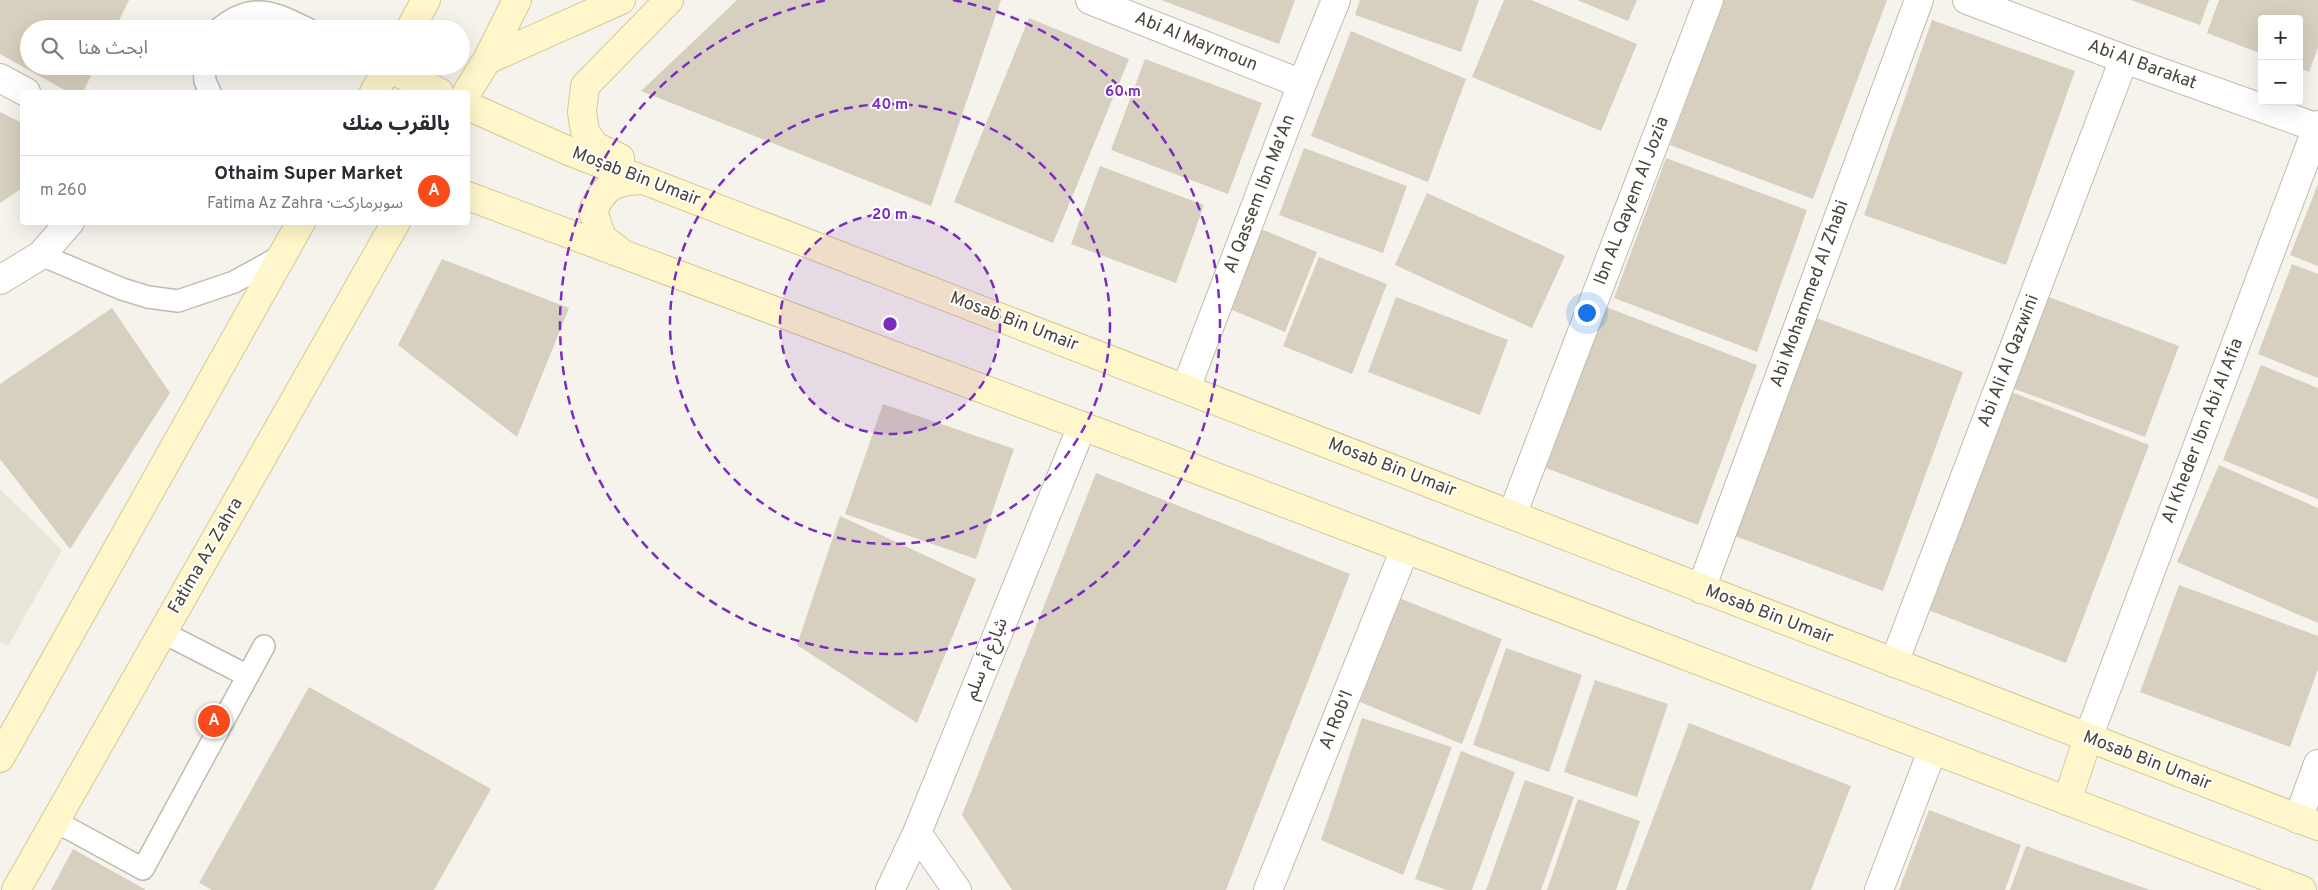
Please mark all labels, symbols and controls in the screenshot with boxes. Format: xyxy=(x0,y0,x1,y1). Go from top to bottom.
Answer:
street label: Abi Al Maymoun xyxy=(1131,7,1261,77)
map controls xyxy=(2258,15,2303,105)
button: + xyxy=(2258,15,2303,60)
search box xyxy=(20,20,470,75)
icon: search xyxy=(38,34,66,62)
street label: Abi Al Barakat xyxy=(2084,35,2200,95)
text: ابحث هنا xyxy=(78,37,148,61)
button: − xyxy=(2258,60,2303,105)
text: 60 m xyxy=(1105,83,1141,102)
text: 40 m xyxy=(872,96,908,115)
text: بالقرب منك xyxy=(342,111,450,138)
street label: Al Qassem Ibn Ma'An xyxy=(1219,111,1301,277)
street label: Ibn AL Qayem Al Jozia xyxy=(1589,113,1675,289)
street label: Mosab Bin Umair xyxy=(568,142,704,212)
text: Othaim Super Market xyxy=(214,162,403,186)
text: 260 m xyxy=(40,181,87,201)
text: A xyxy=(428,181,440,201)
text: سوبرماركت · Fatima Az Zahra xyxy=(207,194,403,214)
street label: Abi Mohammed Al Zhabi xyxy=(1765,197,1855,391)
text: 20 m xyxy=(872,206,908,225)
street label: Mosab Bin Umair xyxy=(946,287,1082,357)
street label: Abi Ali Al Qazwini xyxy=(1973,292,2045,430)
your location xyxy=(1574,300,1600,326)
centre of rings xyxy=(881,315,899,333)
street label: Al Kheder Ibn Abi Al Afia xyxy=(2157,335,2249,527)
street label: Mosab Bin Umair xyxy=(1324,433,1460,503)
street label: Fatima Az Zahra xyxy=(163,494,249,618)
street label: Mosab Bin Umair xyxy=(1701,580,1837,650)
street label: شارع أم سلم xyxy=(959,614,1015,704)
street label: Al Rob'I xyxy=(1315,687,1359,753)
pin: A xyxy=(198,702,230,740)
street label: Mosab Bin Umair xyxy=(2079,726,2215,796)

